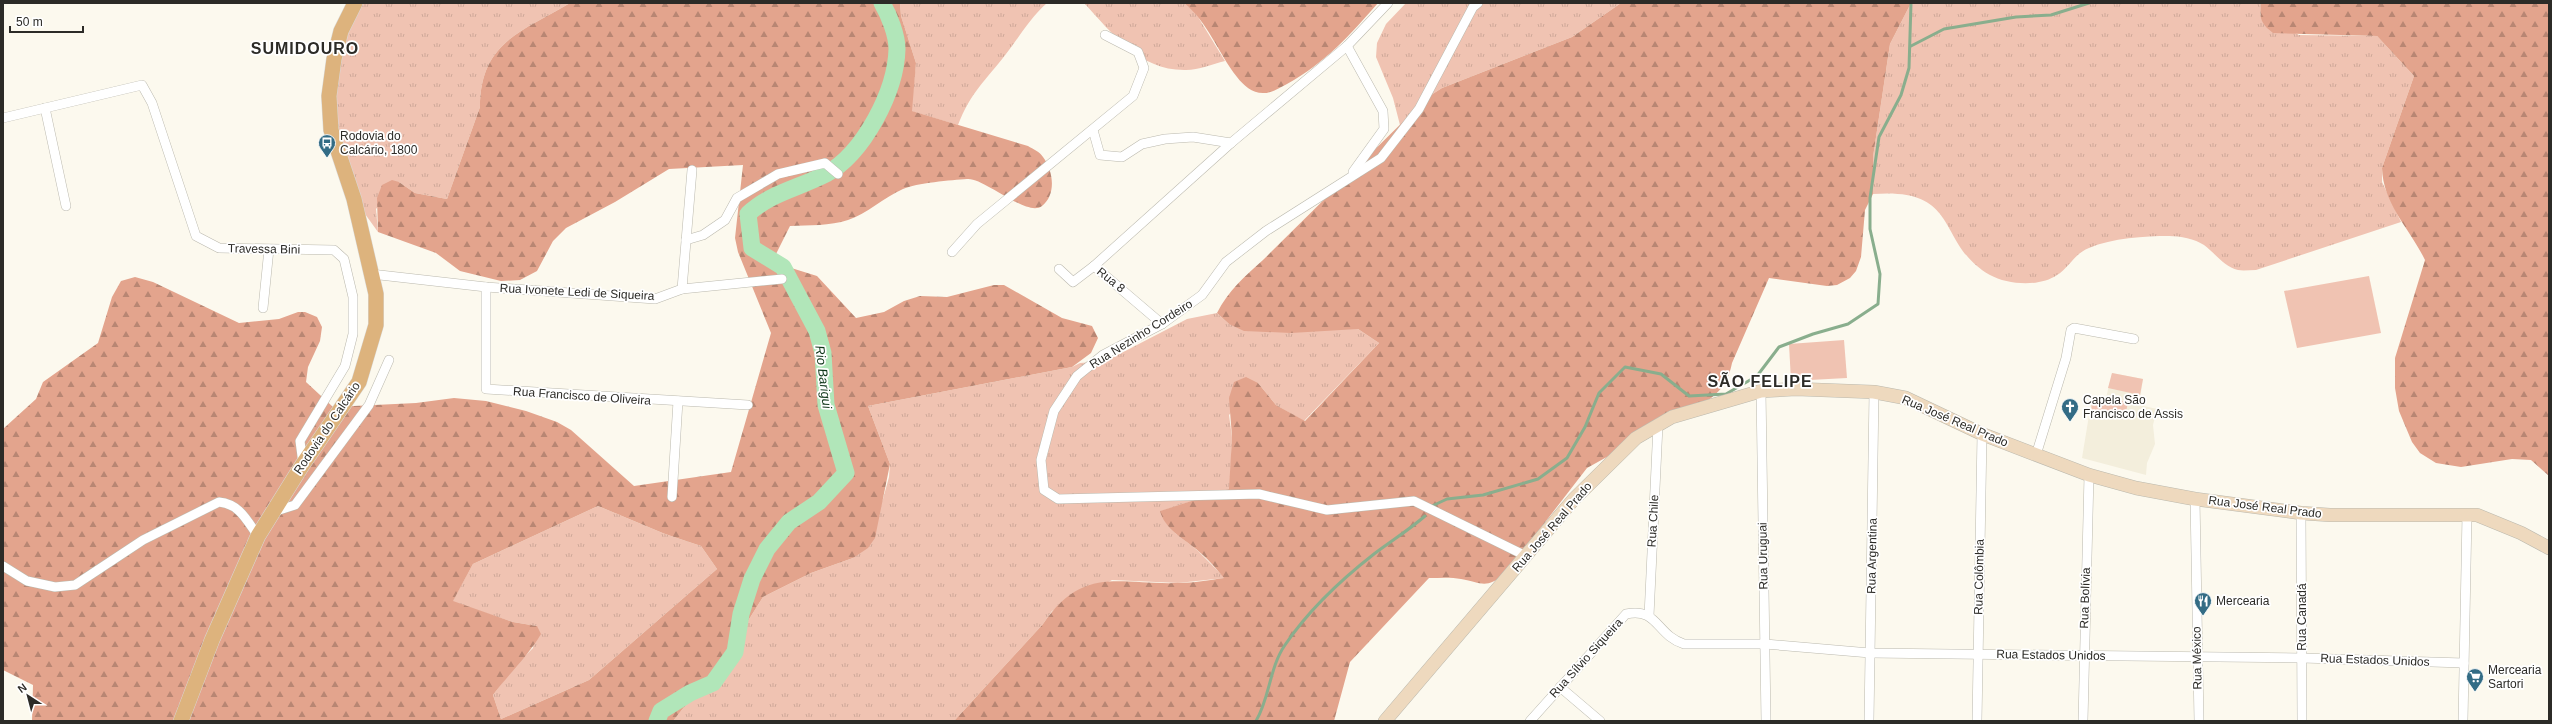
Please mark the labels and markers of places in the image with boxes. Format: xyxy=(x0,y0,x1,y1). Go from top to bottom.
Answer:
place label: Rodovia do Calcário, 1800 xyxy=(340,129,418,157)
bus stop icon: Rodovia do Calcário, 1800 xyxy=(317,133,337,158)
place label: Capela São Francisco de Assis xyxy=(2083,393,2183,421)
church icon: Capela São Francisco de Assis xyxy=(2060,397,2080,422)
restaurant icon: Mercearia xyxy=(2193,591,2213,616)
place label: Mercearia xyxy=(2216,594,2270,608)
place label: Mercearia Sartori xyxy=(2488,663,2542,691)
supermarket icon: Mercearia Sartori xyxy=(2465,667,2485,692)

